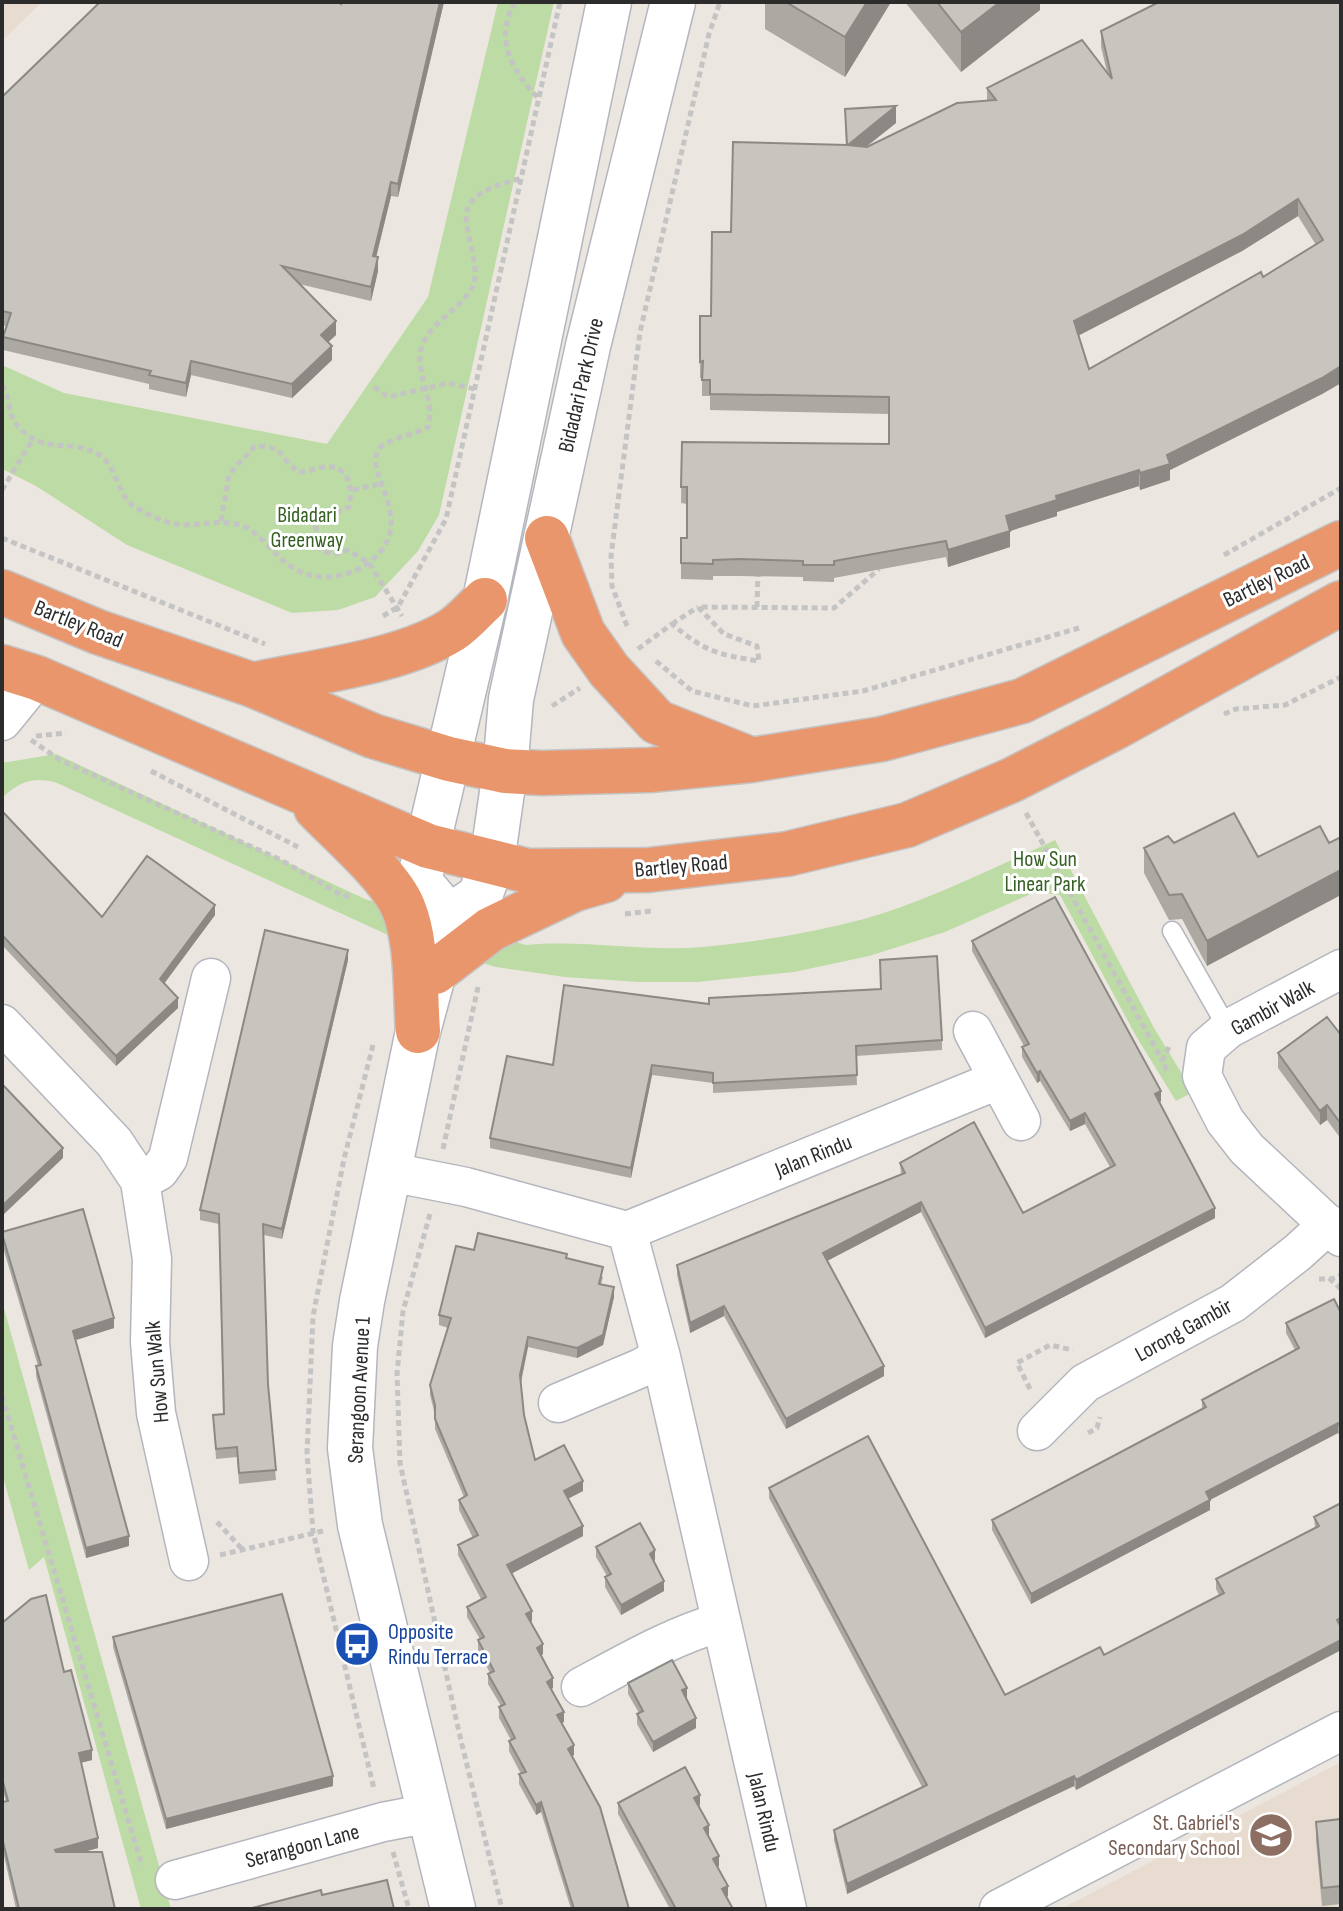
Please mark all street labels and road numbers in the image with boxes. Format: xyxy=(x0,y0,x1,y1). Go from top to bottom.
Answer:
street label: Bidadari Park Drive xyxy=(553,315,610,455)
street label: Bartley Road xyxy=(1219,549,1314,614)
street label: Bartley Road xyxy=(30,594,127,654)
street label: Bartley Road xyxy=(634,849,729,884)
street label: Gambir Walk xyxy=(1226,974,1320,1042)
street label: Jalan Rindu xyxy=(770,1129,856,1184)
street label: Lorong Gambir xyxy=(1130,1293,1237,1368)
street label: Serangoon Avenue 1 xyxy=(342,1316,377,1464)
street label: How Sun Walk xyxy=(140,1319,175,1424)
street label: Jalan Rindu xyxy=(741,1769,786,1855)
street label: Serangoon Lane xyxy=(242,1818,362,1875)

